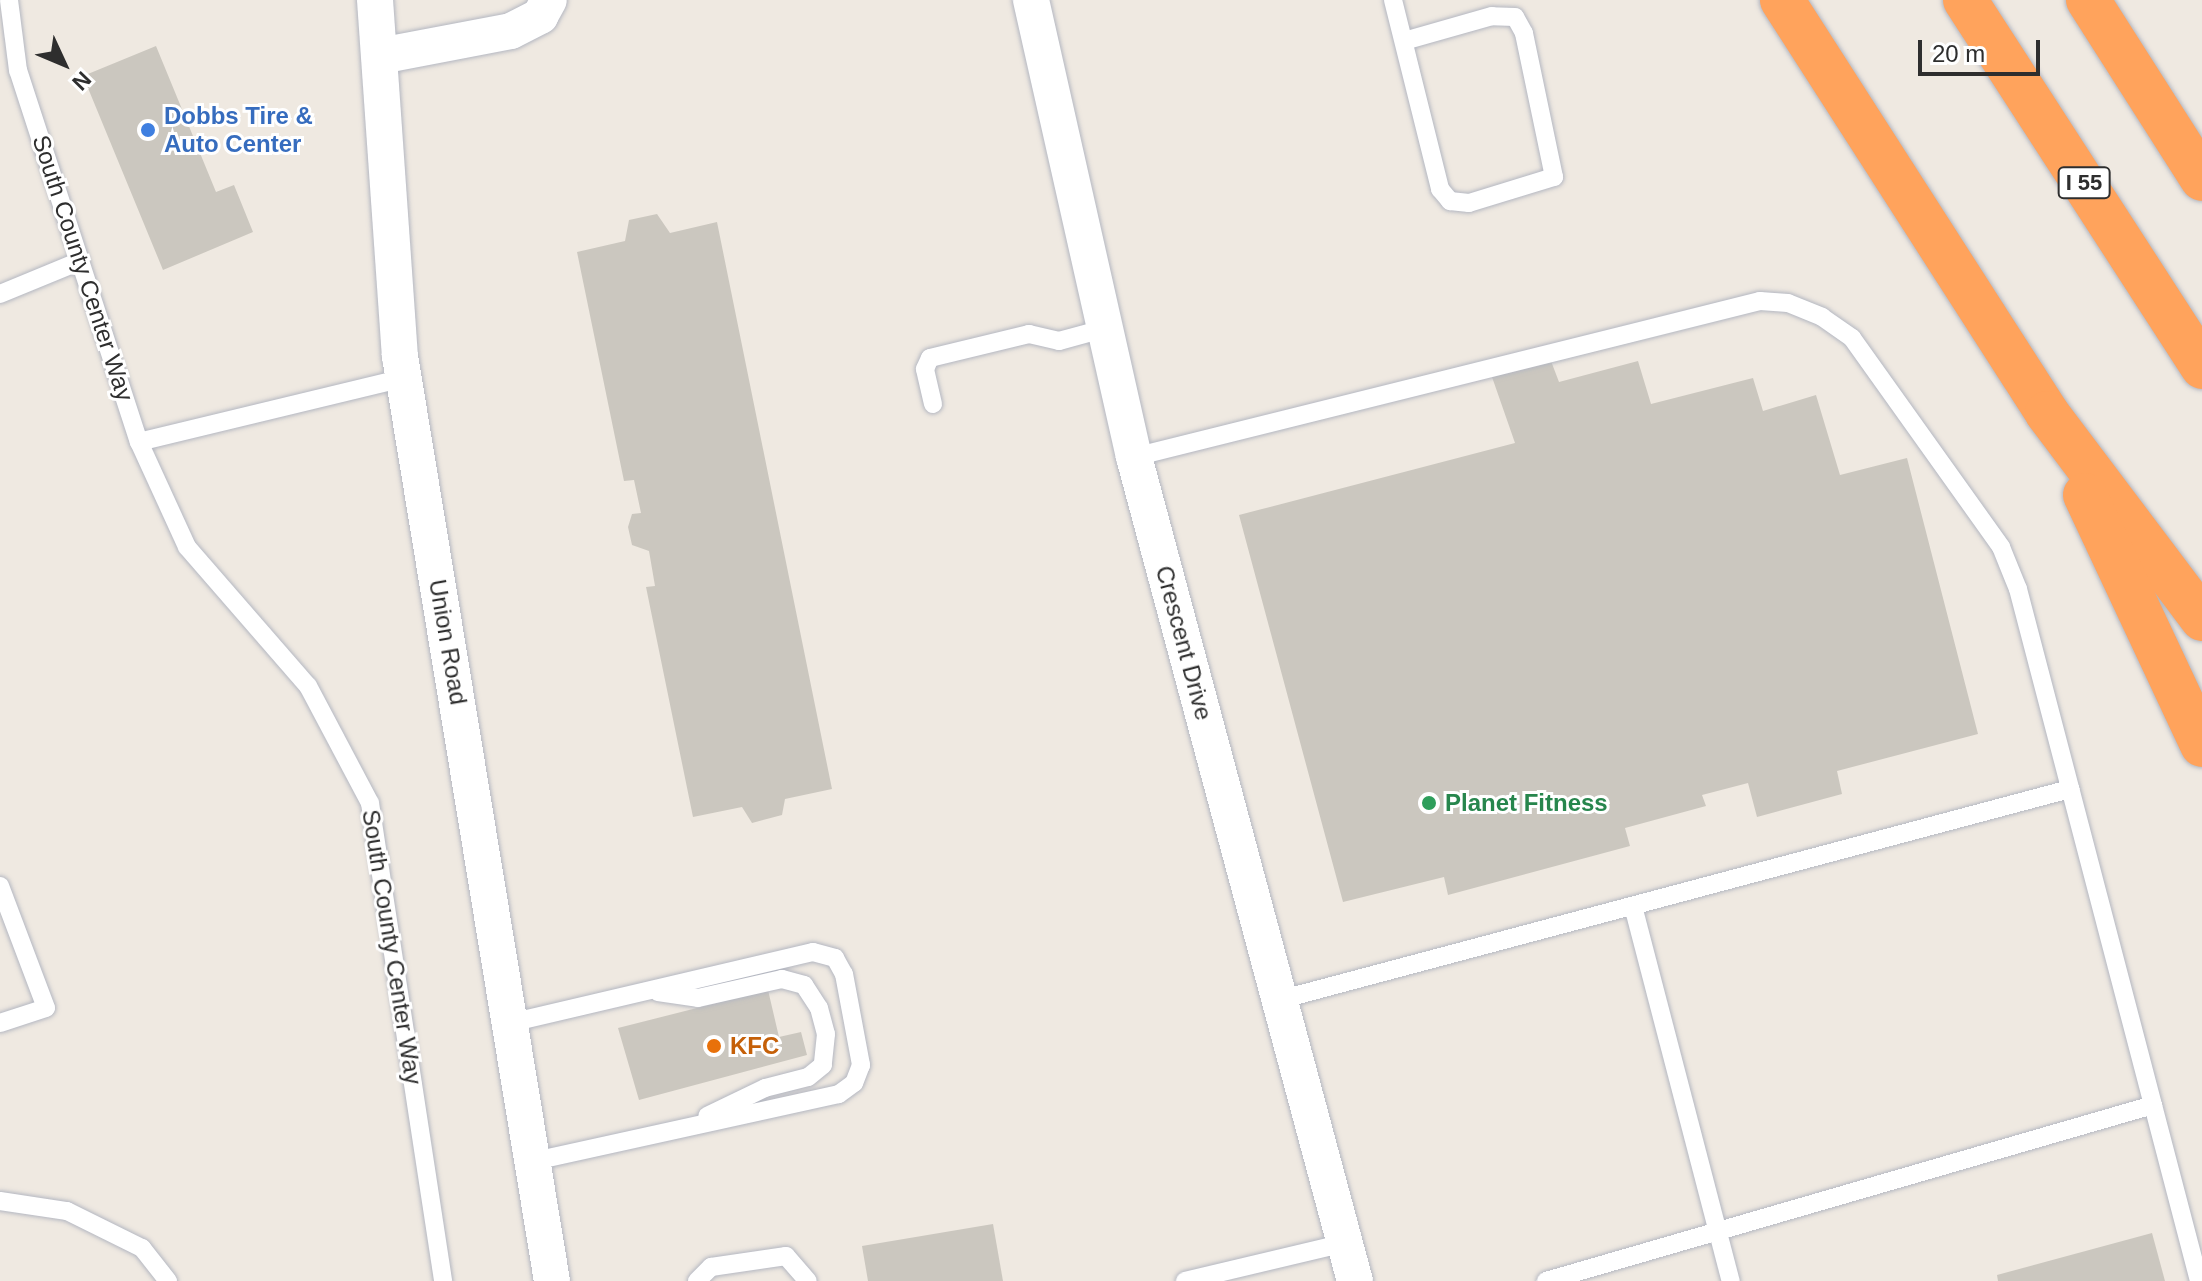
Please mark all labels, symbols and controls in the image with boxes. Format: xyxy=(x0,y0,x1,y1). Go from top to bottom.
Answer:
north arrow xyxy=(24,24,104,104)
scale bar xyxy=(1922,24,2044,74)
text: 20 m xyxy=(1932,40,1985,67)
text: N xyxy=(67,67,96,95)
place label: Dobbs Tire & Auto Center xyxy=(164,102,313,158)
marker: Dobbs Tire & Auto Center xyxy=(139,121,157,139)
street label: South County Center Way xyxy=(26,131,140,405)
road number: I 55 xyxy=(2056,165,2112,201)
street label: Crescent Drive xyxy=(1150,563,1218,723)
street label: Union Road xyxy=(423,577,473,707)
place label: Planet Fitness xyxy=(1445,789,1608,817)
marker: Planet Fitness xyxy=(1420,794,1438,812)
street label: South County Center Way xyxy=(356,808,428,1086)
place label: KFC xyxy=(730,1032,779,1060)
marker: KFC xyxy=(705,1037,723,1055)

